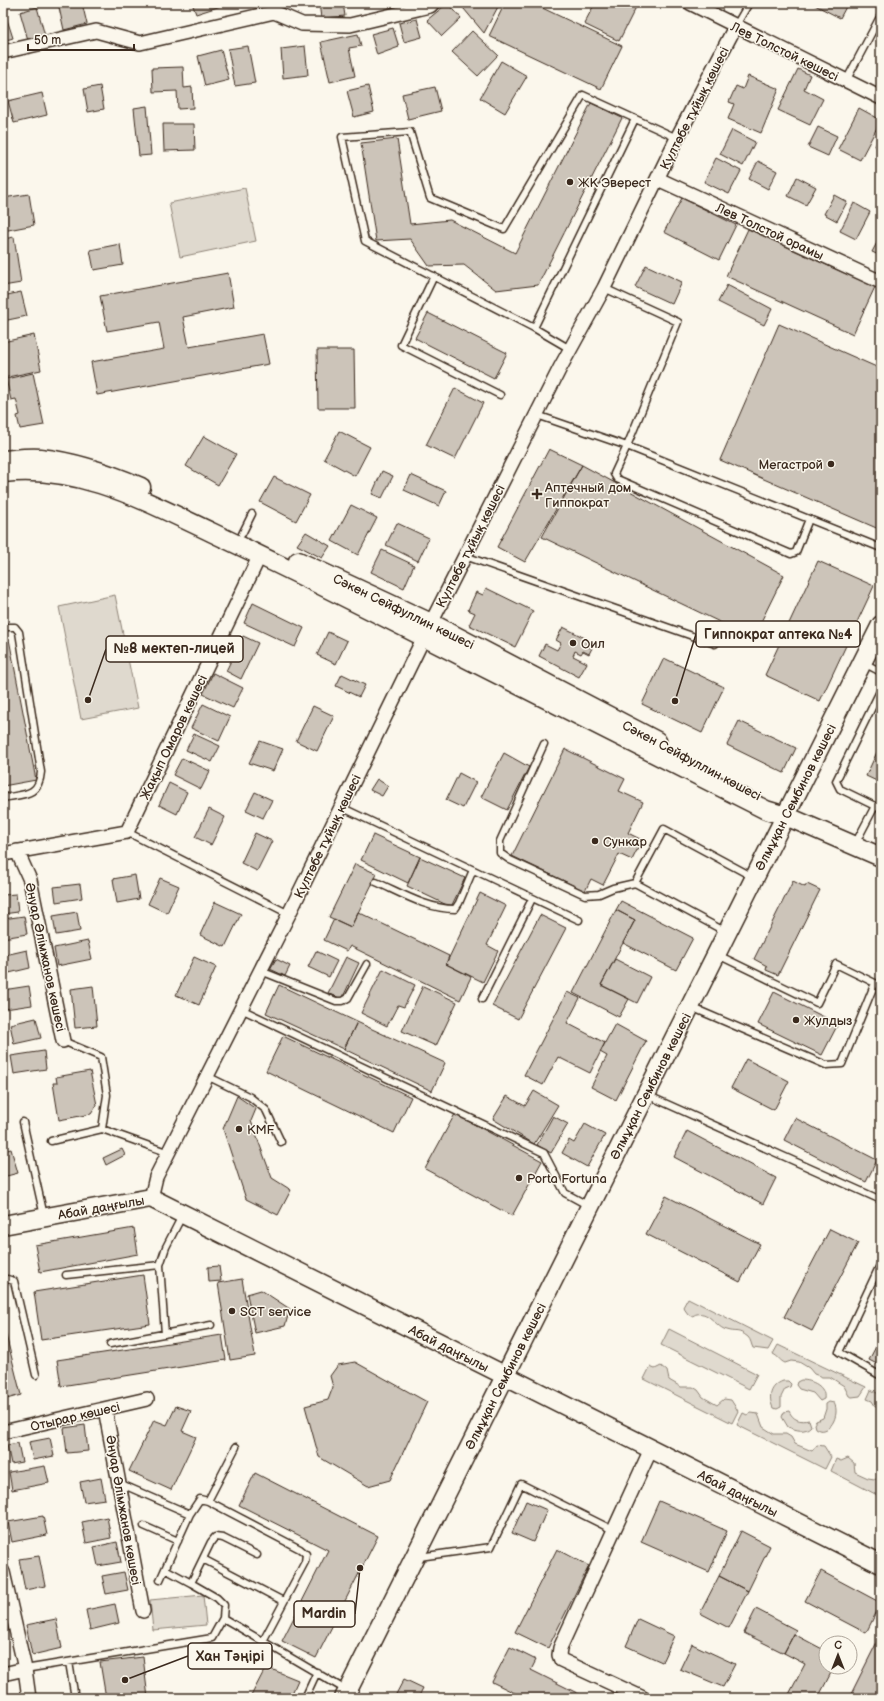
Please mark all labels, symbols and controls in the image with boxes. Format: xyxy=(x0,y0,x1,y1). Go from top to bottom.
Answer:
street label: Лев Толстой көшесі xyxy=(727,18,841,85)
scale bar xyxy=(28,26,134,52)
text: 50 m xyxy=(34,33,61,48)
street label: Күлтөбе тұйық көшесі xyxy=(657,44,733,173)
place label: ЖК Эверест xyxy=(578,175,651,191)
marker: ЖК Эверест xyxy=(565,177,575,187)
street label: Лев Толстой орамы xyxy=(712,200,826,264)
place label: Мегастрой xyxy=(758,457,823,473)
marker: Мегастрой xyxy=(826,459,836,469)
place label: Аптечный дом Гиппократ xyxy=(544,480,631,511)
street label: Күлтөбе тұйық көшесі xyxy=(433,482,509,611)
marker: Аптечный дом Гиппократ xyxy=(532,489,542,499)
street label: Сәкен Сейфуллин көшесі xyxy=(330,571,477,653)
callout: Гиппократ аптека №4 xyxy=(696,621,860,647)
text: Гиппократ аптека №4 xyxy=(704,626,853,643)
callout: №8 мектеп-лицей xyxy=(106,636,243,662)
place label: Оил xyxy=(581,636,605,652)
marker: Оил xyxy=(568,638,578,648)
text: №8 мектеп-лицей xyxy=(114,640,234,657)
street label: Жақып Омаров көшесі xyxy=(137,672,211,802)
street label: Сәкен Сейфуллин көшесі xyxy=(619,717,764,804)
street label: Әлмұқан Сембинов көшесі xyxy=(752,721,840,873)
street label: Күлтөбе тұйық көшесі xyxy=(291,772,365,901)
place label: Сункар xyxy=(603,834,648,850)
marker: Сункар xyxy=(590,836,600,846)
street label: Әнуар Әлімжанов көшесі xyxy=(21,881,69,1033)
street label: Әлмұқан Сембинов көшесі xyxy=(607,1010,695,1162)
place label: Жулдыз xyxy=(804,1013,852,1029)
marker: Жулдыз xyxy=(791,1015,801,1025)
place label: KMF xyxy=(247,1122,275,1138)
marker: KMF xyxy=(234,1124,244,1134)
place label: Porta Fortuna xyxy=(527,1171,607,1187)
marker: Porta Fortuna xyxy=(514,1173,524,1183)
street label: Абай даңғылы xyxy=(56,1193,146,1224)
street label: Әлмұқан Сембинов көшесі xyxy=(462,1300,550,1452)
place label: SCT service xyxy=(240,1304,311,1320)
marker: SCT service xyxy=(227,1306,237,1316)
street label: Абай даңғылы xyxy=(405,1321,491,1376)
street label: Отырар көшесі xyxy=(29,1399,122,1435)
street label: Әнуар Әлімжанов көшесі xyxy=(102,1434,144,1586)
street label: Абай даңғылы xyxy=(694,1466,780,1521)
callout: Mardin xyxy=(294,1601,355,1627)
text: Mardin xyxy=(302,1605,347,1622)
north arrow xyxy=(818,1635,858,1675)
text: С xyxy=(834,1639,842,1652)
callout: Хан Тәңірі xyxy=(188,1643,272,1669)
text: Хан Тәңірі xyxy=(195,1648,264,1665)

